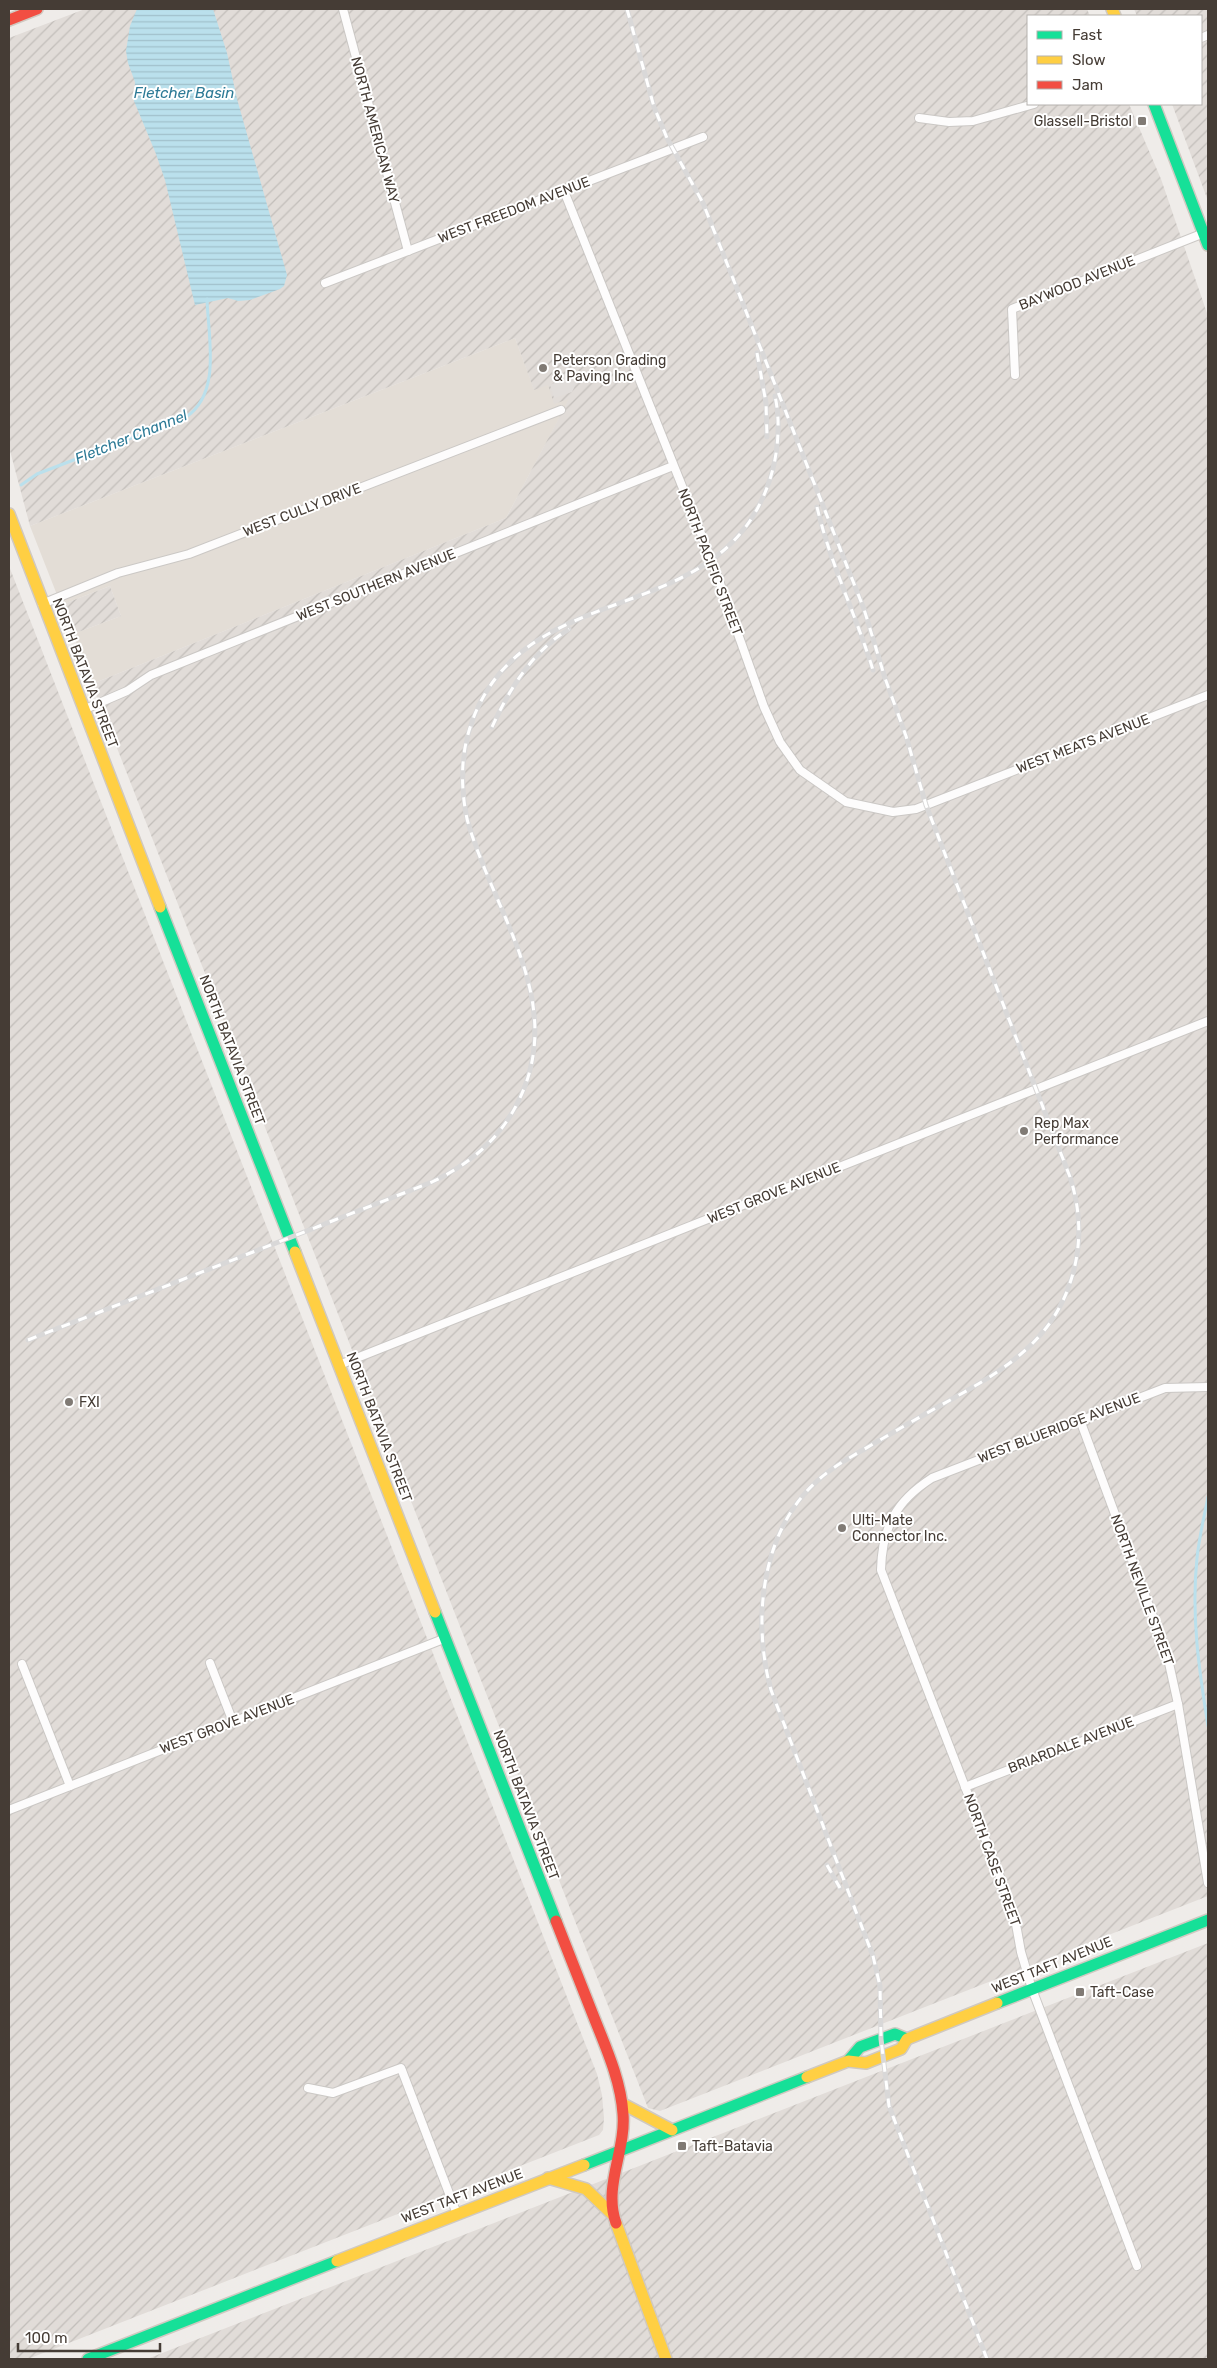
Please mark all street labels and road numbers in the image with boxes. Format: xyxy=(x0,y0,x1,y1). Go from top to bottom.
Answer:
street label: NORTH AMERICAN WAY xyxy=(347,55,403,205)
street label: WEST FREEDOM AVENUE xyxy=(436,173,592,247)
street label: BAYWOOD AVENUE xyxy=(1016,252,1138,314)
street label: WEST CULLY DRIVE xyxy=(240,480,364,540)
street label: NORTH PACIFIC STREET xyxy=(674,486,746,638)
street label: WEST SOUTHERN AVENUE xyxy=(294,545,458,625)
street label: NORTH BATAVIA STREET xyxy=(48,595,122,751)
street label: WEST MEATS AVENUE xyxy=(1014,711,1152,777)
street label: NORTH BATAVIA STREET xyxy=(195,972,269,1128)
street label: WEST GROVE AVENUE xyxy=(705,1158,843,1228)
street label: NORTH BATAVIA STREET xyxy=(342,1349,416,1505)
street label: WEST BLUERIDGE AVENUE xyxy=(975,1389,1143,1467)
street label: NORTH NEVILLE STREET xyxy=(1107,1512,1177,1668)
street label: WEST GROVE AVENUE xyxy=(157,1691,297,1757)
street label: BRIARDALE AVENUE xyxy=(1006,1713,1136,1777)
street label: NORTH BATAVIA STREET xyxy=(489,1727,563,1883)
street label: NORTH CASE STREET xyxy=(960,1791,1024,1929)
street label: WEST TAFT AVENUE xyxy=(989,1933,1115,1997)
street label: WEST TAFT AVENUE xyxy=(399,2165,525,2227)

